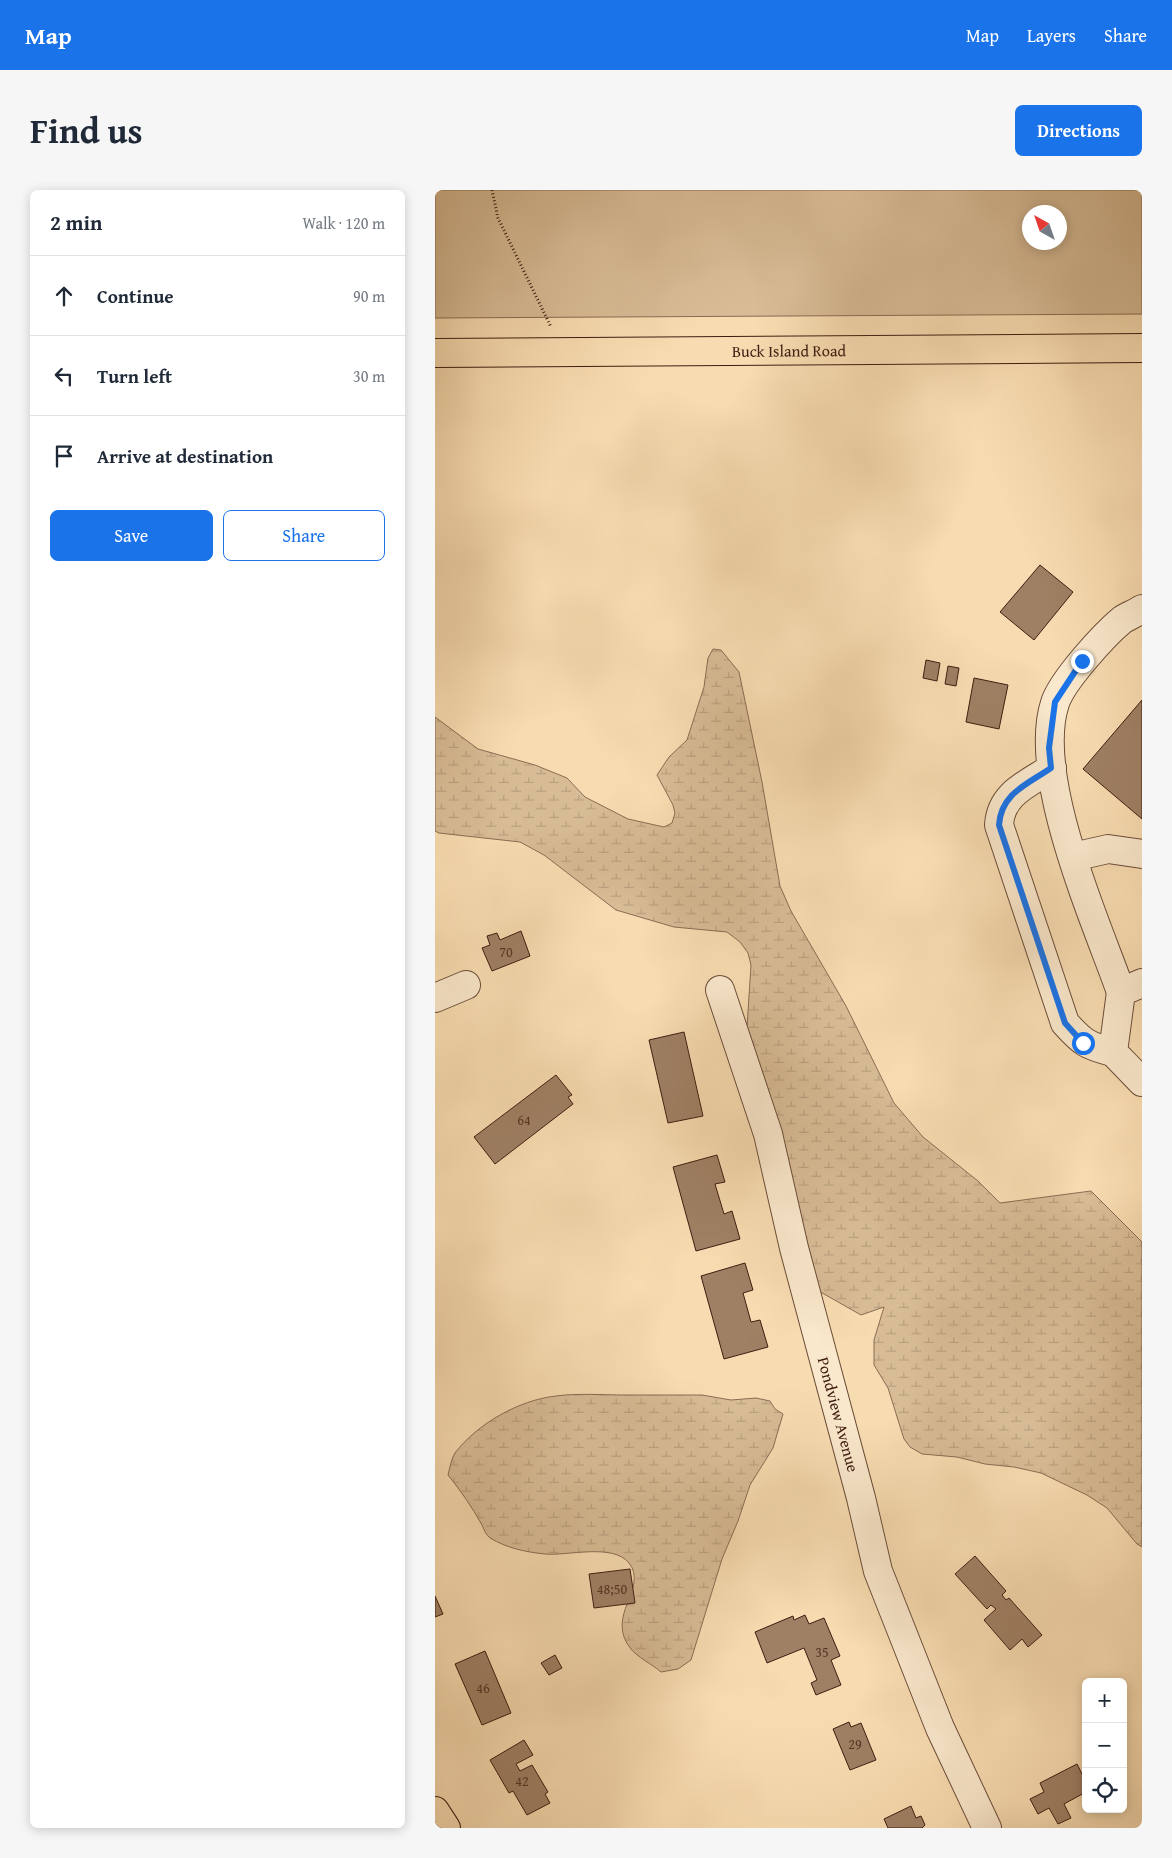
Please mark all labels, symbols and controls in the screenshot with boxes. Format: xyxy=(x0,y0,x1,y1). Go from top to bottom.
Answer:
text: Map xyxy=(25,18,72,53)
text: Map xyxy=(966,22,999,49)
text: Layers xyxy=(1027,22,1076,49)
text: Share xyxy=(1104,22,1147,49)
text: Find us xyxy=(30,105,143,156)
button: Directions xyxy=(1015,105,1142,156)
north arrow xyxy=(1022,205,1067,250)
text: 2 min xyxy=(50,207,102,238)
text: Walk · 120 m xyxy=(302,211,385,235)
icon: ahead xyxy=(50,282,78,310)
text: Continue xyxy=(97,282,174,310)
text: 90 m xyxy=(353,284,385,308)
street label: Buck Island Road xyxy=(732,338,847,363)
icon: left xyxy=(50,362,78,390)
text: Turn left xyxy=(97,362,172,390)
text: 30 m xyxy=(353,364,385,388)
icon: arrive xyxy=(50,442,78,470)
text: Arrive at destination xyxy=(97,442,273,470)
button: Save xyxy=(50,510,213,561)
button: Share xyxy=(223,510,385,561)
route end xyxy=(1071,650,1094,673)
house number: 70 xyxy=(499,942,513,962)
route start xyxy=(1072,1032,1095,1055)
house number: 64 xyxy=(517,1110,531,1130)
street label: Pondview Avenue xyxy=(812,1354,866,1475)
house number: 48;50 xyxy=(597,1579,627,1599)
house number: 35 xyxy=(815,1642,829,1662)
house number: 46 xyxy=(476,1678,490,1698)
map controls xyxy=(1082,1678,1127,1813)
button: + xyxy=(1082,1678,1127,1723)
button: − xyxy=(1082,1723,1127,1768)
house number: 29 xyxy=(848,1734,862,1754)
button: locate xyxy=(1082,1768,1127,1813)
house number: 42 xyxy=(515,1771,529,1791)

